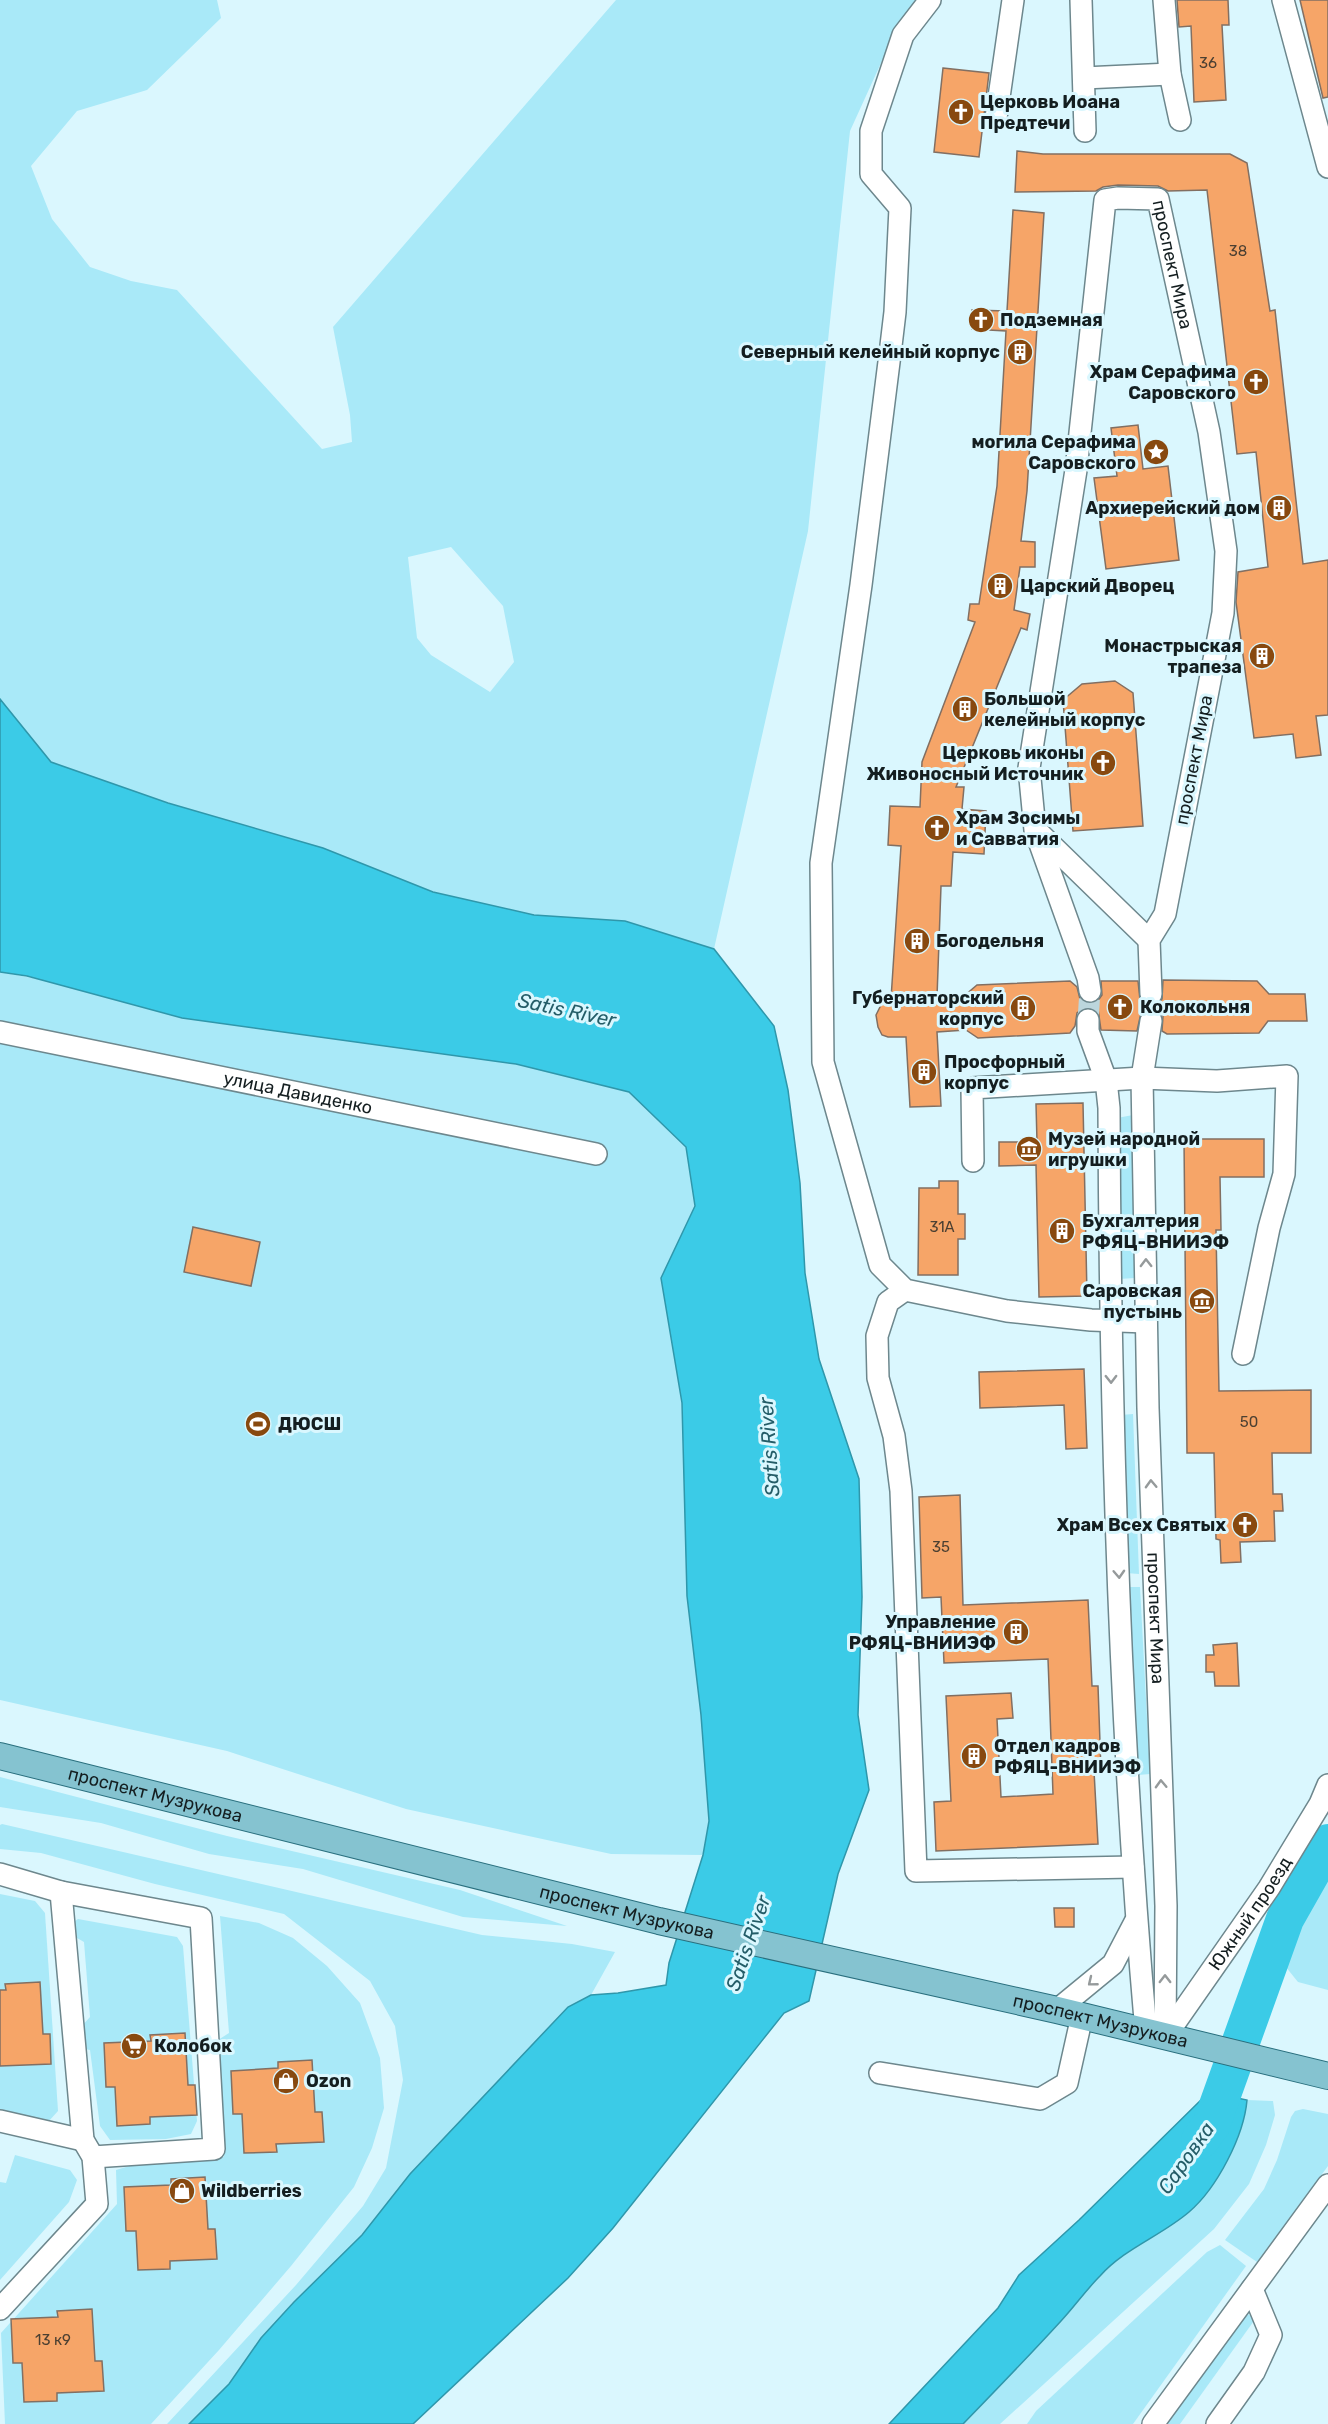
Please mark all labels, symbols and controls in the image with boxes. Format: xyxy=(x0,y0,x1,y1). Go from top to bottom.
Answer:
house number: 36 xyxy=(1199,54,1217,72)
place label: Церковь Иоана Предтечи xyxy=(980,91,1120,134)
church icon: Церковь Иоана Предтечи xyxy=(946,97,976,127)
street label: проспект Мира xyxy=(1147,198,1197,331)
house number: 38 xyxy=(1229,242,1247,260)
church icon: Подземная xyxy=(966,305,996,335)
place label: Подземная xyxy=(1000,309,1103,331)
building icon: Северный келейный корпус xyxy=(1005,337,1035,367)
place label: Северный келейный корпус xyxy=(741,341,1000,363)
place label: Храм Серафима Саровского xyxy=(1090,361,1236,404)
church icon: Храм Серафима Саровского xyxy=(1241,367,1271,397)
place label: могила Серафима Саровского xyxy=(972,431,1136,474)
place icon: могила Серафима Саровского xyxy=(1141,437,1171,467)
building icon: Архиерейский дом xyxy=(1264,493,1294,523)
place label: Архиерейский дом xyxy=(1085,497,1260,519)
building icon: Царский Дворец xyxy=(985,571,1015,601)
place label: Царский Дворец xyxy=(1020,575,1174,597)
place label: Монастрыская трапеза xyxy=(1104,635,1242,678)
building icon: Монастрыская трапеза xyxy=(1247,641,1277,671)
place label: Большой келейный корпус xyxy=(984,688,1146,731)
street label: проспект Мира xyxy=(1171,693,1217,827)
building icon: Большой келейный корпус xyxy=(950,694,980,724)
place label: Церковь иконы Живоносный Источник xyxy=(866,742,1084,785)
church icon: Церковь иконы Живоносный Источник xyxy=(1088,748,1118,778)
place label: Храм Зосимы и Савватия xyxy=(956,807,1080,850)
church icon: Храм Зосимы и Савватия xyxy=(922,813,952,843)
building icon: Богодельня xyxy=(902,926,932,956)
place label: Богодельня xyxy=(936,930,1044,952)
place label: Губернаторский корпус xyxy=(852,987,1004,1030)
water label: Satis River xyxy=(516,988,619,1032)
church icon: Колокольня xyxy=(1105,992,1135,1022)
building icon: Губернаторский корпус xyxy=(1008,993,1038,1023)
place label: Колокольня xyxy=(1140,996,1250,1018)
place label: Просфорный корпус xyxy=(944,1051,1065,1094)
building icon: Просфорный корпус xyxy=(909,1057,939,1087)
street label: улица Давиденко xyxy=(221,1067,374,1119)
place label: Музей народной игрушки xyxy=(1048,1128,1200,1171)
museum icon: Музей народной игрушки xyxy=(1014,1134,1044,1164)
place label: Бухгалтерия РФЯЦ-ВНИИЭФ xyxy=(1082,1210,1229,1253)
building icon: Бухгалтерия РФЯЦ-ВНИИЭФ xyxy=(1047,1216,1077,1246)
house number: 31А xyxy=(929,1218,955,1236)
one-way arrow xyxy=(1139,1259,1152,1268)
place label: Саровская пустынь xyxy=(1082,1280,1182,1323)
museum icon: Саровская пустынь xyxy=(1187,1286,1217,1316)
one-way arrow xyxy=(1105,1375,1117,1384)
water label: Satis River xyxy=(753,1395,784,1497)
sports icon: ДЮСШ xyxy=(243,1409,273,1439)
place label: ДЮСШ xyxy=(278,1413,341,1435)
house number: 50 xyxy=(1240,1413,1258,1431)
one-way arrow xyxy=(1144,1480,1157,1489)
church icon: Храм Всех Святых xyxy=(1230,1510,1260,1540)
place label: Храм Всех Святых xyxy=(1057,1514,1226,1536)
house number: 35 xyxy=(932,1538,950,1556)
street label: проспект Мира xyxy=(1142,1552,1169,1684)
one-way arrow xyxy=(1113,1570,1126,1579)
place label: Управление РФЯЦ-ВНИИЭФ xyxy=(849,1611,996,1654)
building icon: Управление РФЯЦ-ВНИИЭФ xyxy=(1001,1617,1031,1647)
place label: Отдел кадров РФЯЦ-ВНИИЭФ xyxy=(994,1735,1141,1778)
building icon: Отдел кадров РФЯЦ-ВНИИЭФ xyxy=(959,1741,989,1771)
street label: проспект Музрукова xyxy=(66,1762,245,1827)
one-way arrow xyxy=(1155,1779,1168,1788)
street label: Южный проезд xyxy=(1204,1853,1296,1975)
street label: проспект Музрукова xyxy=(537,1880,716,1944)
water label: Satis River xyxy=(720,1891,776,1994)
one-way arrow xyxy=(1159,1974,1171,1983)
one-way arrow xyxy=(1088,1975,1099,1986)
street label: проспект Музрукова xyxy=(1011,1990,1190,2052)
supermarket icon: Колобок xyxy=(119,2031,149,2061)
place label: Колобок xyxy=(154,2035,232,2057)
shop icon: Ozon xyxy=(271,2066,301,2096)
place label: Ozon xyxy=(306,2070,351,2092)
water label: Саровка xyxy=(1153,2117,1219,2198)
shop icon: Wildberries xyxy=(167,2176,197,2206)
place label: Wildberries xyxy=(201,2180,302,2202)
house number: 13 к9 xyxy=(35,2331,71,2349)

